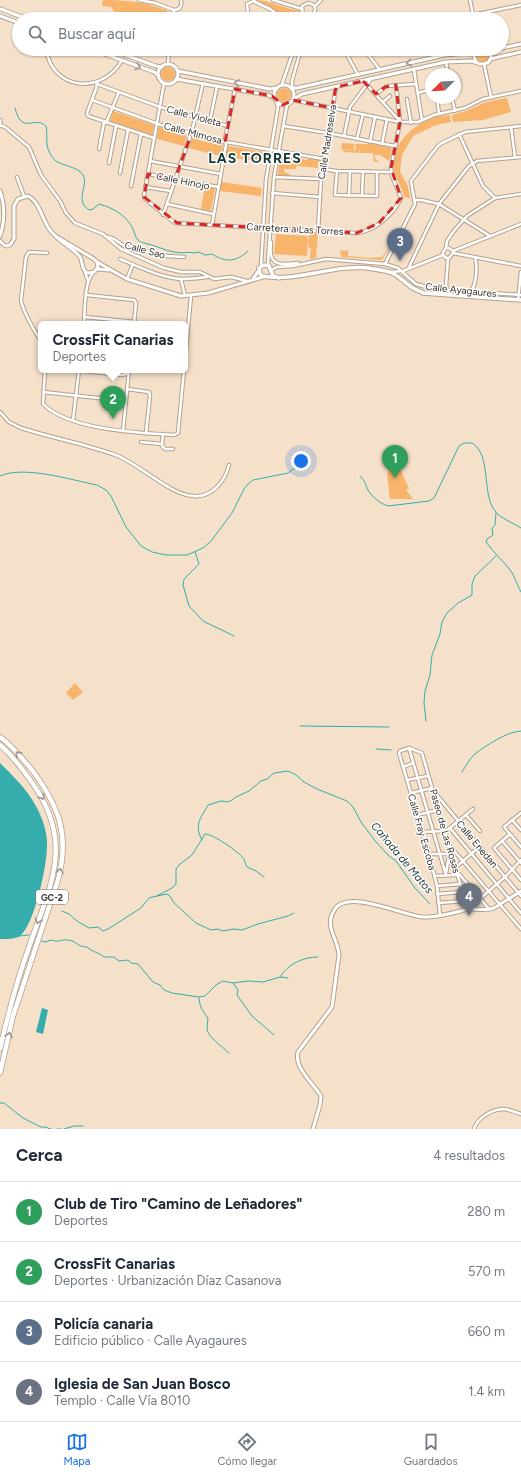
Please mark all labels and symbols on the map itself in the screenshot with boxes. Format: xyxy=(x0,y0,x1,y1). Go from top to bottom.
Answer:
one-way arrow xyxy=(406,59,413,67)
one-way arrow xyxy=(135,62,142,70)
north arrow xyxy=(425,68,461,104)
one-way arrow xyxy=(234,79,241,88)
street label: Calle Violeta xyxy=(165,102,223,130)
street label: Calle Madreselva xyxy=(315,104,339,180)
street label: Calle Mimosa xyxy=(163,119,223,147)
district label: LAS TORRES xyxy=(208,150,302,167)
street label: Calle Hinojo xyxy=(155,169,211,193)
street label: Carretera a Las Torres xyxy=(246,220,344,238)
pin: 3 xyxy=(387,228,413,261)
street label: Calle Sao xyxy=(123,238,167,262)
street label: Calle Ayagaures xyxy=(425,280,498,300)
pin: 2 xyxy=(100,386,126,419)
pin: 1 xyxy=(382,445,408,478)
your location xyxy=(291,451,311,471)
one-way arrow xyxy=(16,751,23,759)
street label: Paseo de Las Rosas xyxy=(427,787,463,875)
street label: Calle Fray Escoba xyxy=(405,792,439,872)
one-way arrow xyxy=(37,793,44,800)
street label: Calle Enedan xyxy=(453,818,501,871)
water label: Cañada de Matos xyxy=(368,820,436,896)
one-way arrow xyxy=(55,867,64,874)
pin: 4 xyxy=(456,883,482,916)
road number: GC-2 xyxy=(36,890,68,904)
one-way arrow xyxy=(34,918,43,925)
one-way arrow xyxy=(4,1032,12,1038)

